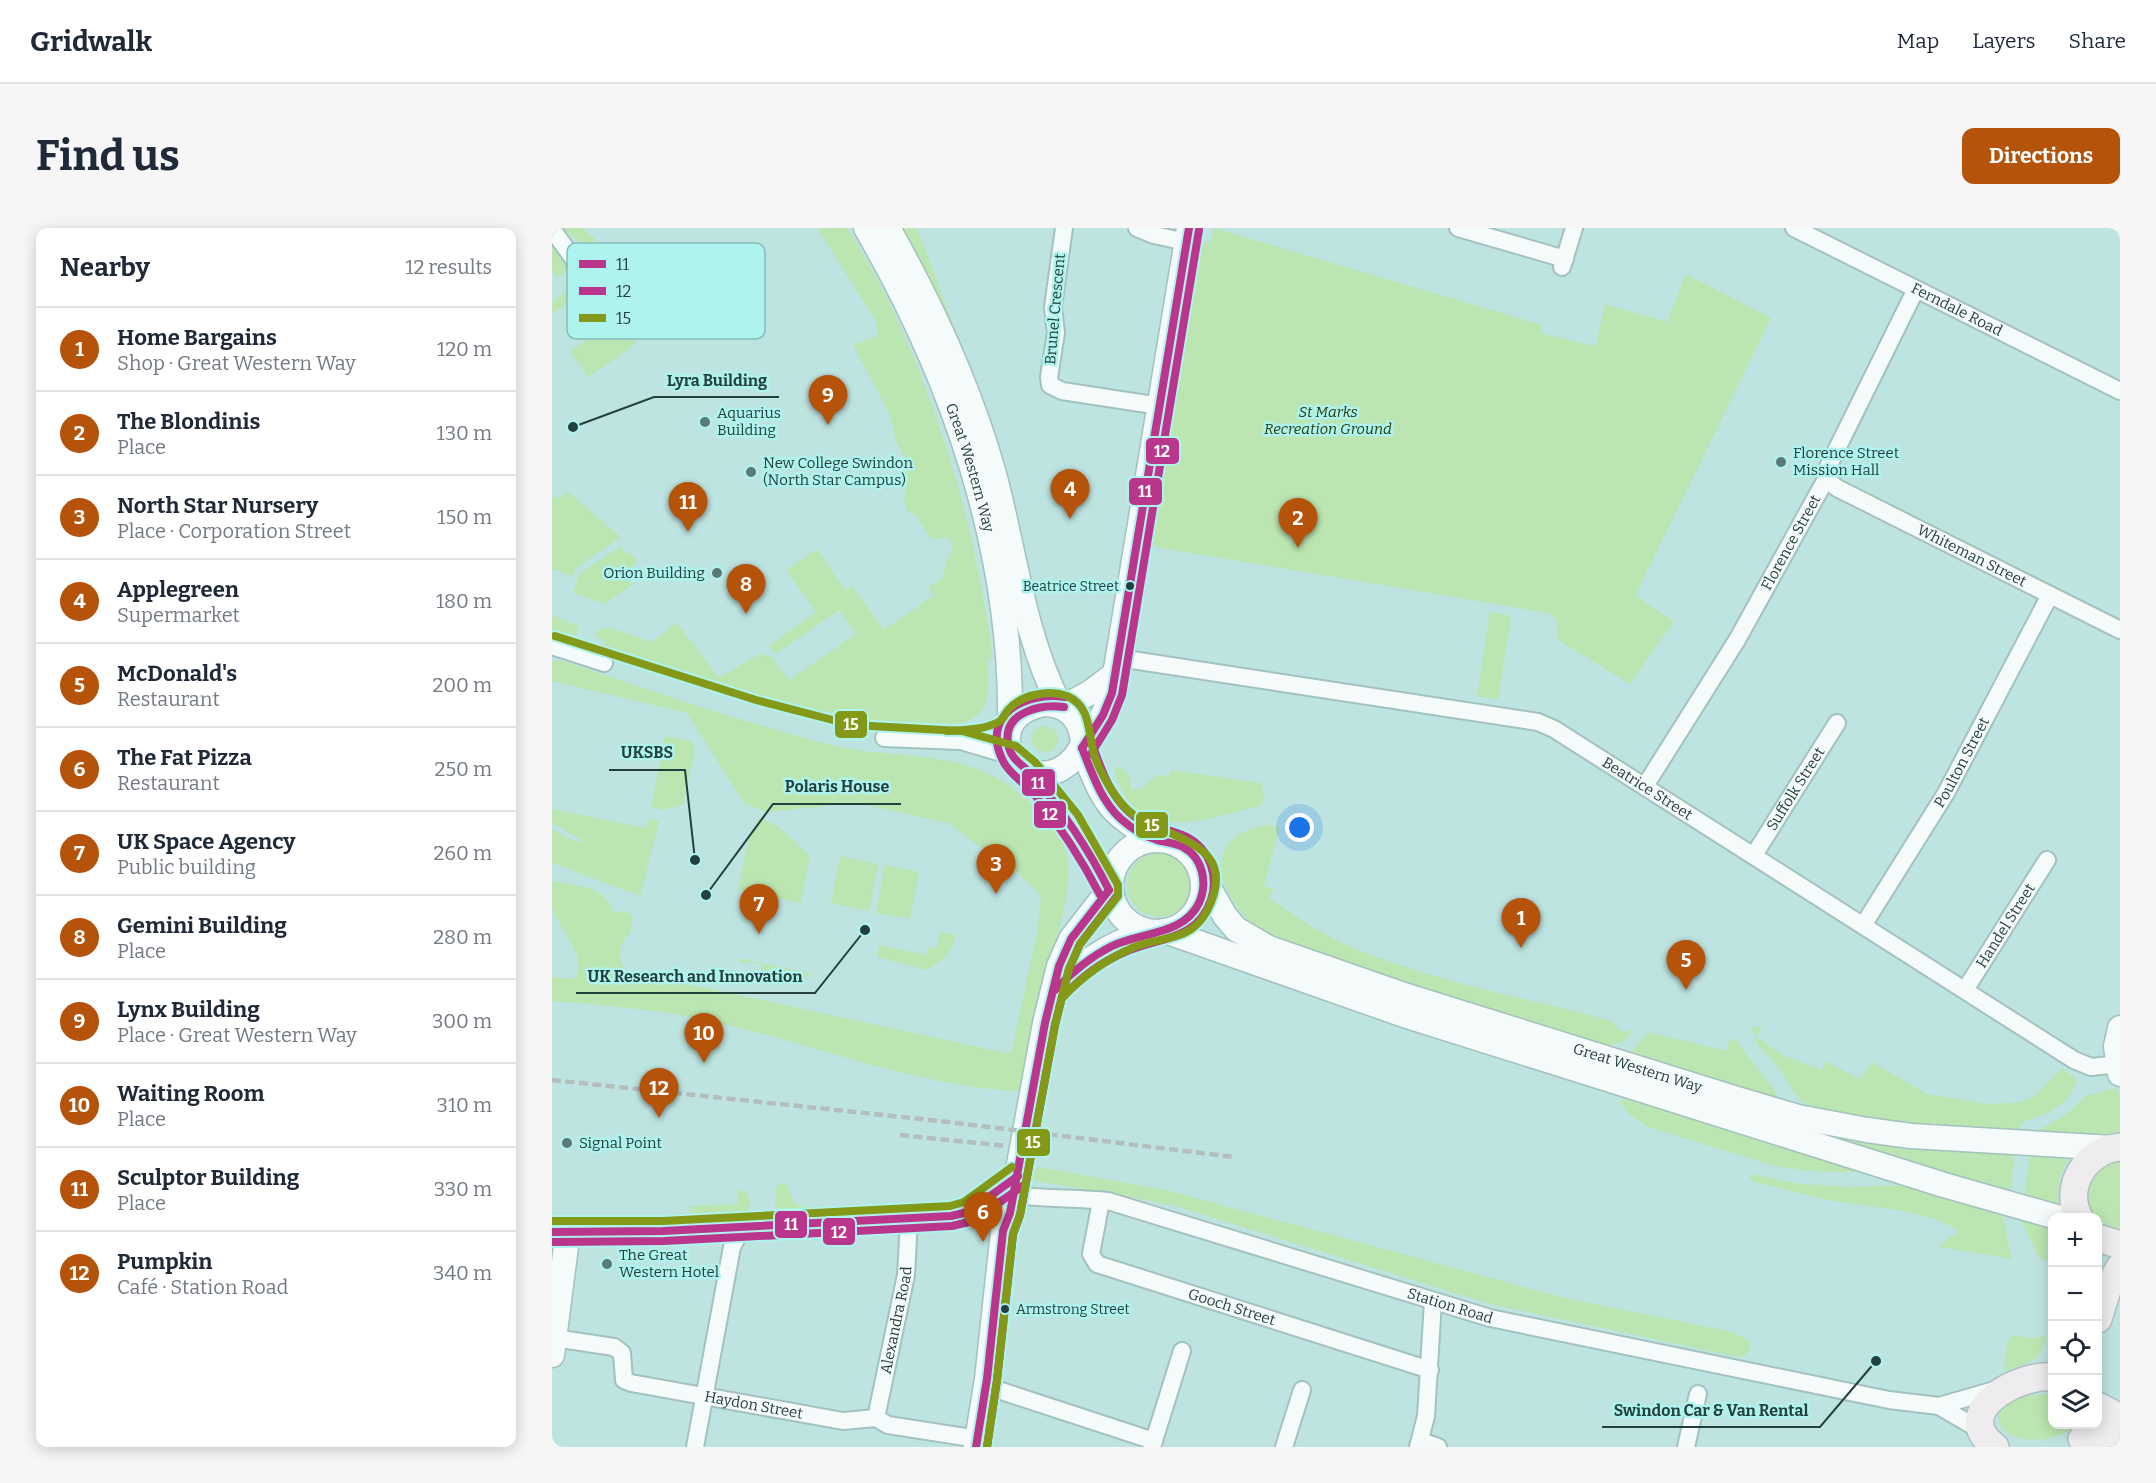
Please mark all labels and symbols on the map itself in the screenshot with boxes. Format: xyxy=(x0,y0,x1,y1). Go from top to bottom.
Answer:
legend xyxy=(567,243,765,339)
street label: Brunel Crescent xyxy=(1041,252,1069,365)
text: 11 xyxy=(616,255,629,274)
street label: Ferndale Road xyxy=(1908,279,2005,340)
text: 12 xyxy=(616,282,631,301)
text: 15 xyxy=(616,309,631,328)
callout: Lyra Building xyxy=(654,363,779,397)
text: Lyra Building xyxy=(667,371,767,390)
pin: 9 xyxy=(808,376,848,425)
street label: Great Western Way xyxy=(942,401,998,534)
park label: St Marks Recreation Ground xyxy=(1264,403,1392,438)
place label: Aquarius Building xyxy=(717,404,781,439)
marker: Aquarius Building xyxy=(698,415,712,429)
line badge: 12 xyxy=(1145,437,1180,465)
text: 12 xyxy=(1154,442,1170,461)
place label: Florence Street Mission Hall xyxy=(1793,444,1900,479)
place label: New College Swindon (North Star Campus) xyxy=(763,454,913,489)
marker: Florence Street Mission Hall xyxy=(1774,455,1788,469)
marker: New College Swindon (North Star Campus) xyxy=(744,465,758,479)
pin: 4 xyxy=(1050,470,1090,519)
line badge: 11 xyxy=(1128,477,1163,506)
pin: 11 xyxy=(668,482,708,532)
text: 11 xyxy=(1138,482,1152,501)
street label: Florence Street xyxy=(1757,491,1825,593)
pin: 2 xyxy=(1278,498,1318,548)
street label: Whiteman Street xyxy=(1914,521,2030,591)
place label: Orion Building xyxy=(603,564,705,582)
pin: 8 xyxy=(726,564,766,614)
marker: Orion Building xyxy=(710,566,724,580)
place label: Beatrice Street xyxy=(1023,578,1119,595)
marker: Beatrice Street xyxy=(1124,580,1136,592)
line badge: 15 xyxy=(834,710,868,739)
street label: Poulton Street xyxy=(1930,714,1993,811)
text: 15 xyxy=(843,715,859,734)
callout: UKSBS xyxy=(609,736,685,770)
text: UKSBS xyxy=(621,743,673,762)
street label: Suffolk Street xyxy=(1763,743,1829,834)
street label: Beatrice Street xyxy=(1599,753,1696,824)
line badge: 11 xyxy=(1021,768,1056,797)
callout: Polaris House xyxy=(773,770,901,804)
text: 11 xyxy=(1031,774,1045,793)
text: Polaris House xyxy=(785,777,889,796)
line badge: 12 xyxy=(1033,800,1067,829)
text: 12 xyxy=(1042,805,1058,824)
line badge: 15 xyxy=(1135,811,1169,839)
your location xyxy=(1285,813,1314,842)
text: 15 xyxy=(1144,816,1160,835)
pin: 3 xyxy=(976,844,1016,894)
street label: Handel Street xyxy=(1972,880,2039,971)
pin: 7 xyxy=(740,884,778,934)
pin: 1 xyxy=(1502,898,1540,948)
pin: 5 xyxy=(1666,940,1706,990)
callout: UK Research and Innovation xyxy=(576,959,815,993)
text: UK Research and Innovation xyxy=(588,967,803,986)
pin: 10 xyxy=(684,1014,724,1063)
street label: Great Western Way xyxy=(1571,1039,1704,1097)
pin: 12 xyxy=(640,1068,678,1118)
line badge: 15 xyxy=(1016,1128,1051,1157)
text: 15 xyxy=(1025,1133,1041,1152)
place label: Signal Point xyxy=(579,1134,662,1152)
marker: Signal Point xyxy=(560,1136,574,1150)
pin: 6 xyxy=(964,1192,1002,1242)
line badge: 11 xyxy=(774,1210,808,1239)
text: 11 xyxy=(784,1215,798,1234)
line badge: 12 xyxy=(822,1217,856,1246)
text: 12 xyxy=(831,1223,847,1242)
place label: The Great Western Hotel xyxy=(619,1246,719,1281)
marker: The Great Western Hotel xyxy=(600,1257,614,1271)
street label: Alexandra Road xyxy=(876,1266,915,1376)
street label: Station Road xyxy=(1405,1284,1495,1327)
street label: Gooch Street xyxy=(1186,1285,1278,1329)
place label: Armstrong Street xyxy=(1016,1301,1130,1318)
marker: Armstrong Street xyxy=(999,1303,1011,1315)
street label: Haydon Street xyxy=(703,1387,805,1423)
callout: Swindon Car & Van Rental xyxy=(1602,1393,1820,1427)
text: Swindon Car & Van Rental xyxy=(1614,1401,1808,1420)

